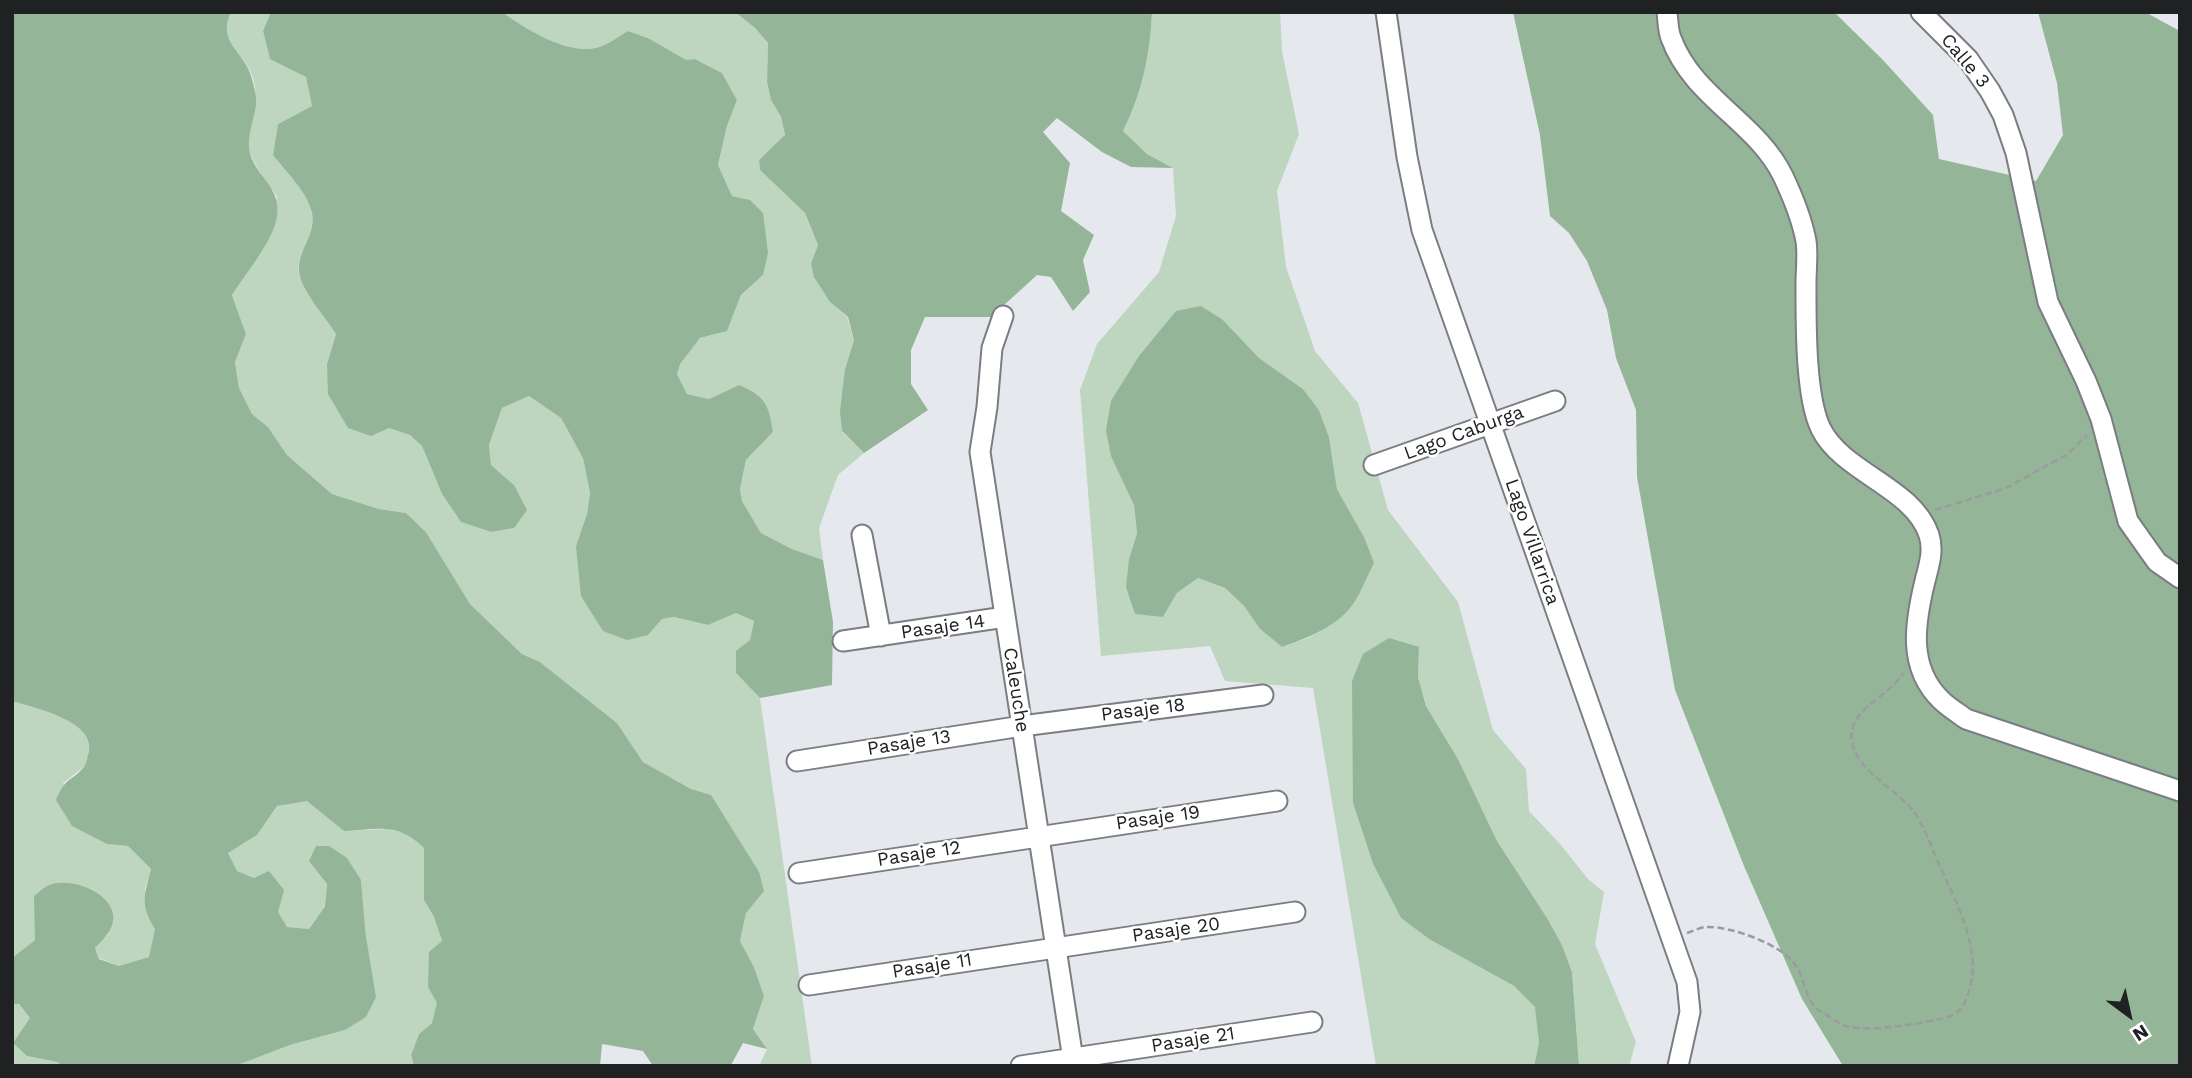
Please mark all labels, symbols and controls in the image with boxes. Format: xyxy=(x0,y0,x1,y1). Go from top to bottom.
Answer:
street label: Calle 3 xyxy=(1936,29,1994,93)
street label: Lago Caburga xyxy=(1401,401,1527,465)
street label: Lago Villarrica xyxy=(1500,476,1564,608)
street label: Pasaje 14 xyxy=(900,610,986,644)
street label: Caleuche xyxy=(998,646,1034,734)
street label: Pasaje 18 xyxy=(1100,694,1186,726)
street label: Pasaje 13 xyxy=(866,725,952,761)
street label: Pasaje 19 xyxy=(1114,801,1202,835)
street label: Pasaje 12 xyxy=(876,836,962,872)
street label: Pasaje 20 xyxy=(1131,913,1221,947)
street label: Pasaje 11 xyxy=(890,948,974,984)
north arrow xyxy=(2094,980,2164,1050)
text: N xyxy=(2129,1020,2153,1047)
street label: Pasaje 21 xyxy=(1150,1022,1236,1058)

